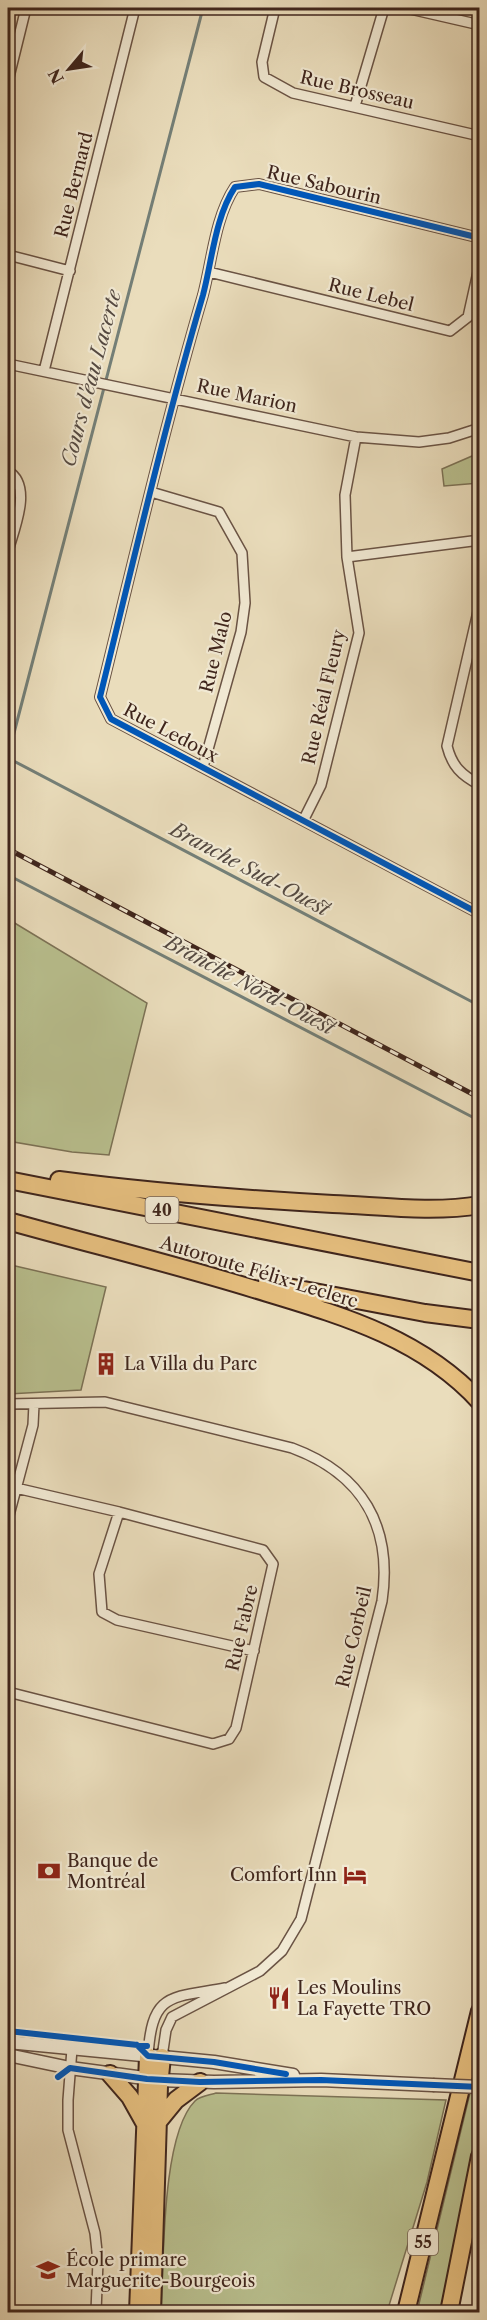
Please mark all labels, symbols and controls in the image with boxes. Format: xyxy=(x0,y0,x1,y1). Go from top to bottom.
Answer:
north arrow xyxy=(39,39,99,99)
text: N xyxy=(44,65,68,87)
street label: Rue Brosseau xyxy=(298,66,416,114)
street label: Rue Bernard xyxy=(50,130,98,240)
street label: Rue Sabourin xyxy=(265,161,383,209)
street label: Rue Lebel xyxy=(326,274,416,316)
water label: Cours d'eau Lacerte xyxy=(56,286,126,469)
street label: Rue Marion xyxy=(195,375,299,417)
street label: Rue Malo xyxy=(195,609,237,695)
street label: Rue Réal Fleury xyxy=(298,627,350,767)
street label: Rue Ledoux xyxy=(120,699,223,767)
water label: Branche Sud-Ouest xyxy=(165,816,335,922)
water label: Branche Nord-Ouest xyxy=(159,929,340,1040)
road number: 40 xyxy=(146,1197,178,1223)
street label: Autoroute Félix-Leclerc xyxy=(156,1231,361,1313)
building icon: La Villa du Parc xyxy=(93,1351,119,1377)
place label: La Villa du Parc xyxy=(124,1353,257,1375)
street label: Rue Fabre xyxy=(221,1583,263,1673)
street label: Rue Corbeil xyxy=(332,1584,376,1690)
place label: Banque de Montréal xyxy=(67,1850,158,1893)
bank icon: Banque de Montréal xyxy=(36,1858,62,1884)
hotel icon: Comfort Inn xyxy=(342,1862,368,1888)
place label: Comfort Inn xyxy=(230,1864,337,1886)
place label: Les Moulins La Fayette TRO xyxy=(297,1977,431,2020)
restaurant icon: Les Moulins La Fayette TRO xyxy=(266,1985,292,2011)
road number: 55 xyxy=(408,2229,438,2255)
place label: École primare Marguerite-Bourgeois xyxy=(66,2248,255,2292)
school or university icon: École primare Marguerite-Bourgeois xyxy=(35,2257,61,2283)

